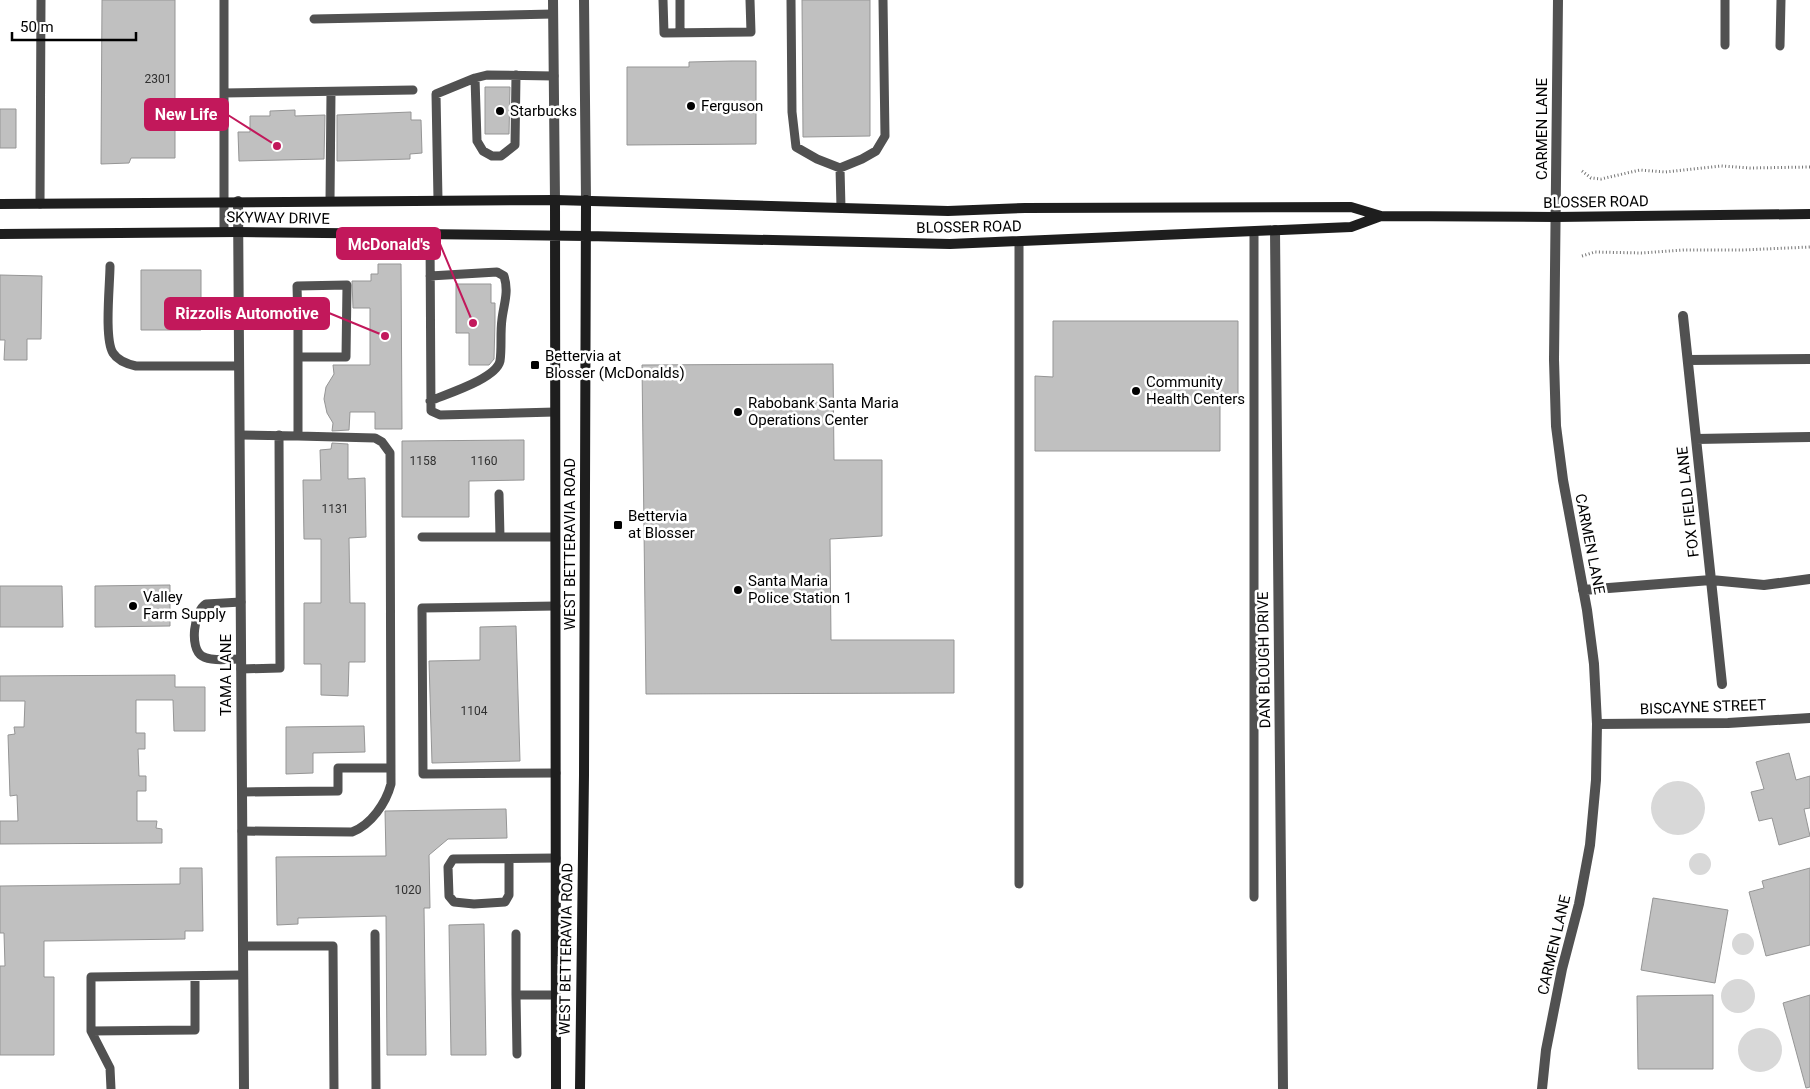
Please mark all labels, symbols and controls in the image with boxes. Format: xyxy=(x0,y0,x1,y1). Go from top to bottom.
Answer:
scale bar xyxy=(12,10,136,42)
text: 50 m xyxy=(20,18,54,36)
house number: 2301 xyxy=(145,72,171,86)
street label: CARMEN LANE xyxy=(1533,78,1551,180)
place label: Ferguson xyxy=(701,97,763,115)
callout: New Life xyxy=(145,99,228,130)
marker: Ferguson xyxy=(685,100,697,112)
place label: Starbucks xyxy=(510,102,577,120)
text: New Life xyxy=(155,105,218,124)
marker: Starbucks xyxy=(494,105,506,117)
street label: BLOSSER ROAD xyxy=(1543,192,1649,212)
street label: SKYWAY DRIVE xyxy=(226,208,330,228)
street label: BLOSSER ROAD xyxy=(916,217,1022,237)
callout: McDonald's xyxy=(337,228,440,259)
text: McDonald's xyxy=(348,235,430,254)
callout: Rizzolis Automotive xyxy=(165,298,329,329)
text: Rizzolis Automotive xyxy=(175,304,319,323)
place label: Bettervia at Blosser (McDonalds) xyxy=(545,347,685,382)
marker: Bettervia at Blosser (McDonalds) xyxy=(529,359,541,371)
place label: Community Health Centers xyxy=(1146,373,1245,408)
marker: Community Health Centers xyxy=(1130,385,1142,397)
place label: Rabobank Santa Maria Operations Center xyxy=(748,394,899,429)
marker: Rabobank Santa Maria Operations Center xyxy=(732,406,744,418)
street label: FOX FIELD LANE xyxy=(1673,445,1703,558)
house number: 1158 xyxy=(410,454,437,468)
house number: 1160 xyxy=(471,454,498,468)
street label: WEST BETTERAVIA ROAD xyxy=(561,458,579,630)
street label: CARMEN LANE xyxy=(1571,492,1609,596)
house number: 1131 xyxy=(322,502,348,516)
place label: Bettervia at Blosser xyxy=(628,507,695,542)
marker: Bettervia at Blosser xyxy=(612,519,624,531)
place label: Santa Maria Police Station 1 xyxy=(748,572,852,607)
marker: Santa Maria Police Station 1 xyxy=(732,584,744,596)
place label: Valley Farm Supply xyxy=(143,588,226,623)
street label: DAN BLOUGH DRIVE xyxy=(1254,591,1274,729)
marker: Valley Farm Supply xyxy=(127,600,139,612)
street label: TAMA LANE xyxy=(217,633,235,716)
street label: BISCAYNE STREET xyxy=(1640,696,1767,718)
house number: 1104 xyxy=(461,704,488,718)
street label: WEST BETTERAVIA ROAD xyxy=(555,863,577,1035)
house number: 1020 xyxy=(395,883,422,897)
street label: CARMEN LANE xyxy=(1534,893,1574,997)

